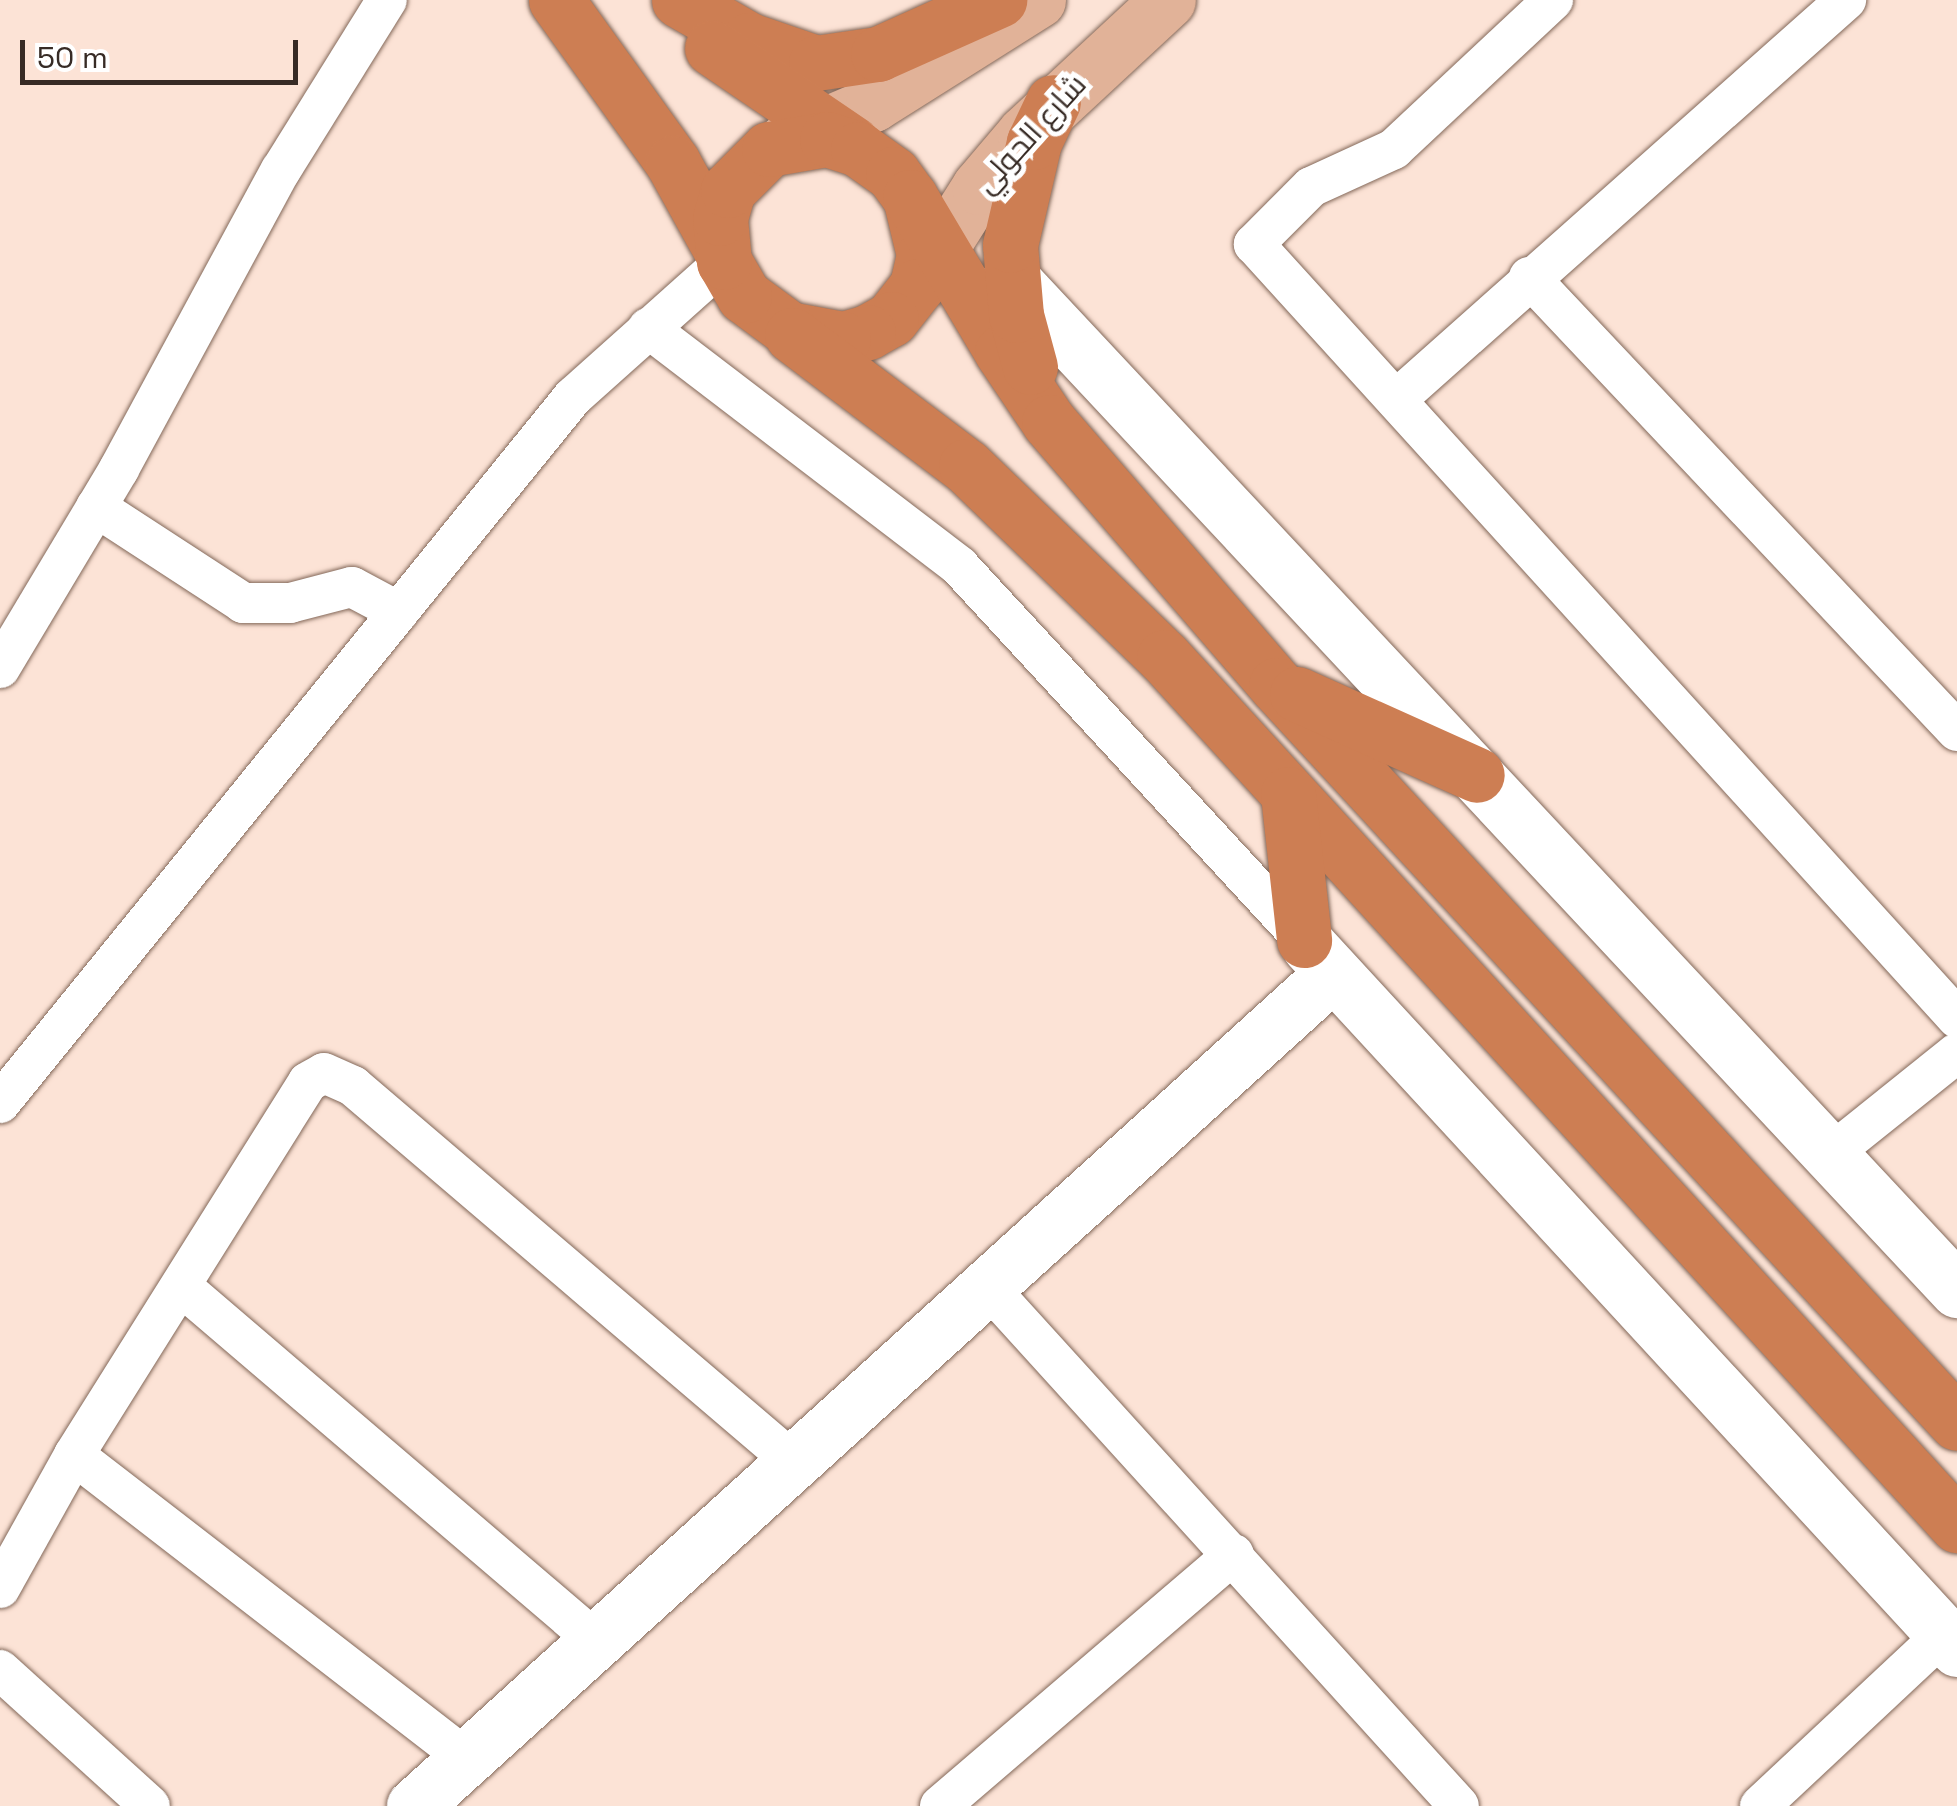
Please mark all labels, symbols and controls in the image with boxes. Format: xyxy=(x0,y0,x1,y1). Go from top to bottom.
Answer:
scale bar xyxy=(25,20,302,82)
text: 50 m xyxy=(37,38,108,77)
street label: شارع الحولي xyxy=(968,67,1094,201)

